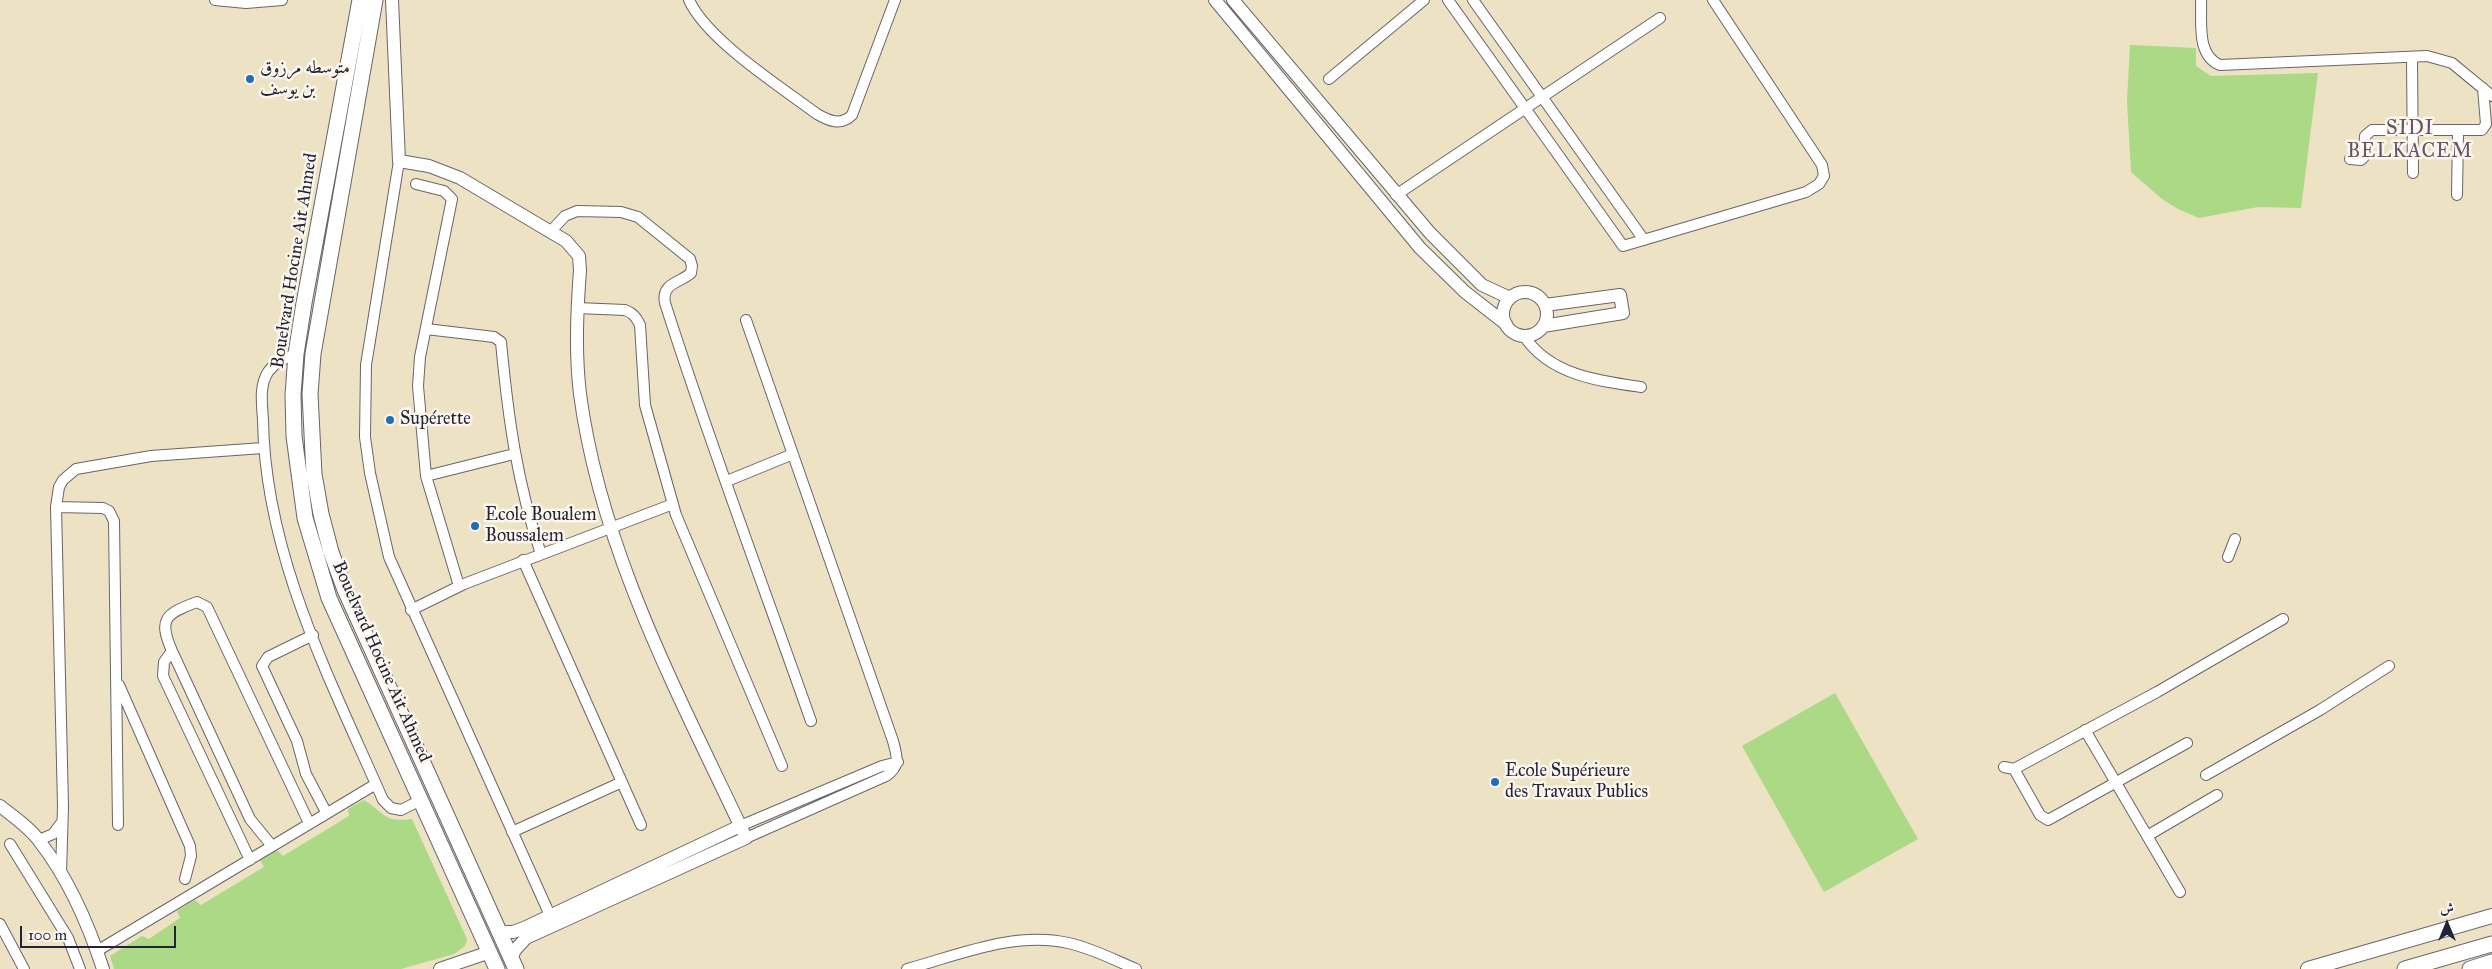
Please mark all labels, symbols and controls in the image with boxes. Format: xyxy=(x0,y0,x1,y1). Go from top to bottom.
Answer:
place label: متوسطه مرزوق بن يوسف xyxy=(260,58,350,100)
marker: متوسطه مرزوق بن يوسف xyxy=(244,73,256,85)
district label: SIDI BELKACEM xyxy=(2346,117,2474,164)
street label: Bouelvard Hocine Ait Ahmed xyxy=(267,152,323,370)
place label: Supérette xyxy=(400,409,471,431)
marker: Supérette xyxy=(384,414,396,426)
place label: Ecole Boualem Boussalem xyxy=(485,505,597,548)
marker: Ecole Boualem Boussalem xyxy=(469,520,481,532)
street label: Bouelvard Hocine Ait Ahmed xyxy=(327,558,435,766)
place label: Ecole Supérieure des Travaux Publics xyxy=(1505,761,1648,804)
marker: Ecole Supérieure des Travaux Publics xyxy=(1489,776,1501,788)
north arrow xyxy=(2422,899,2472,949)
text: ش xyxy=(2440,900,2454,917)
scale bar xyxy=(22,916,179,948)
text: 100 m xyxy=(28,926,67,944)

